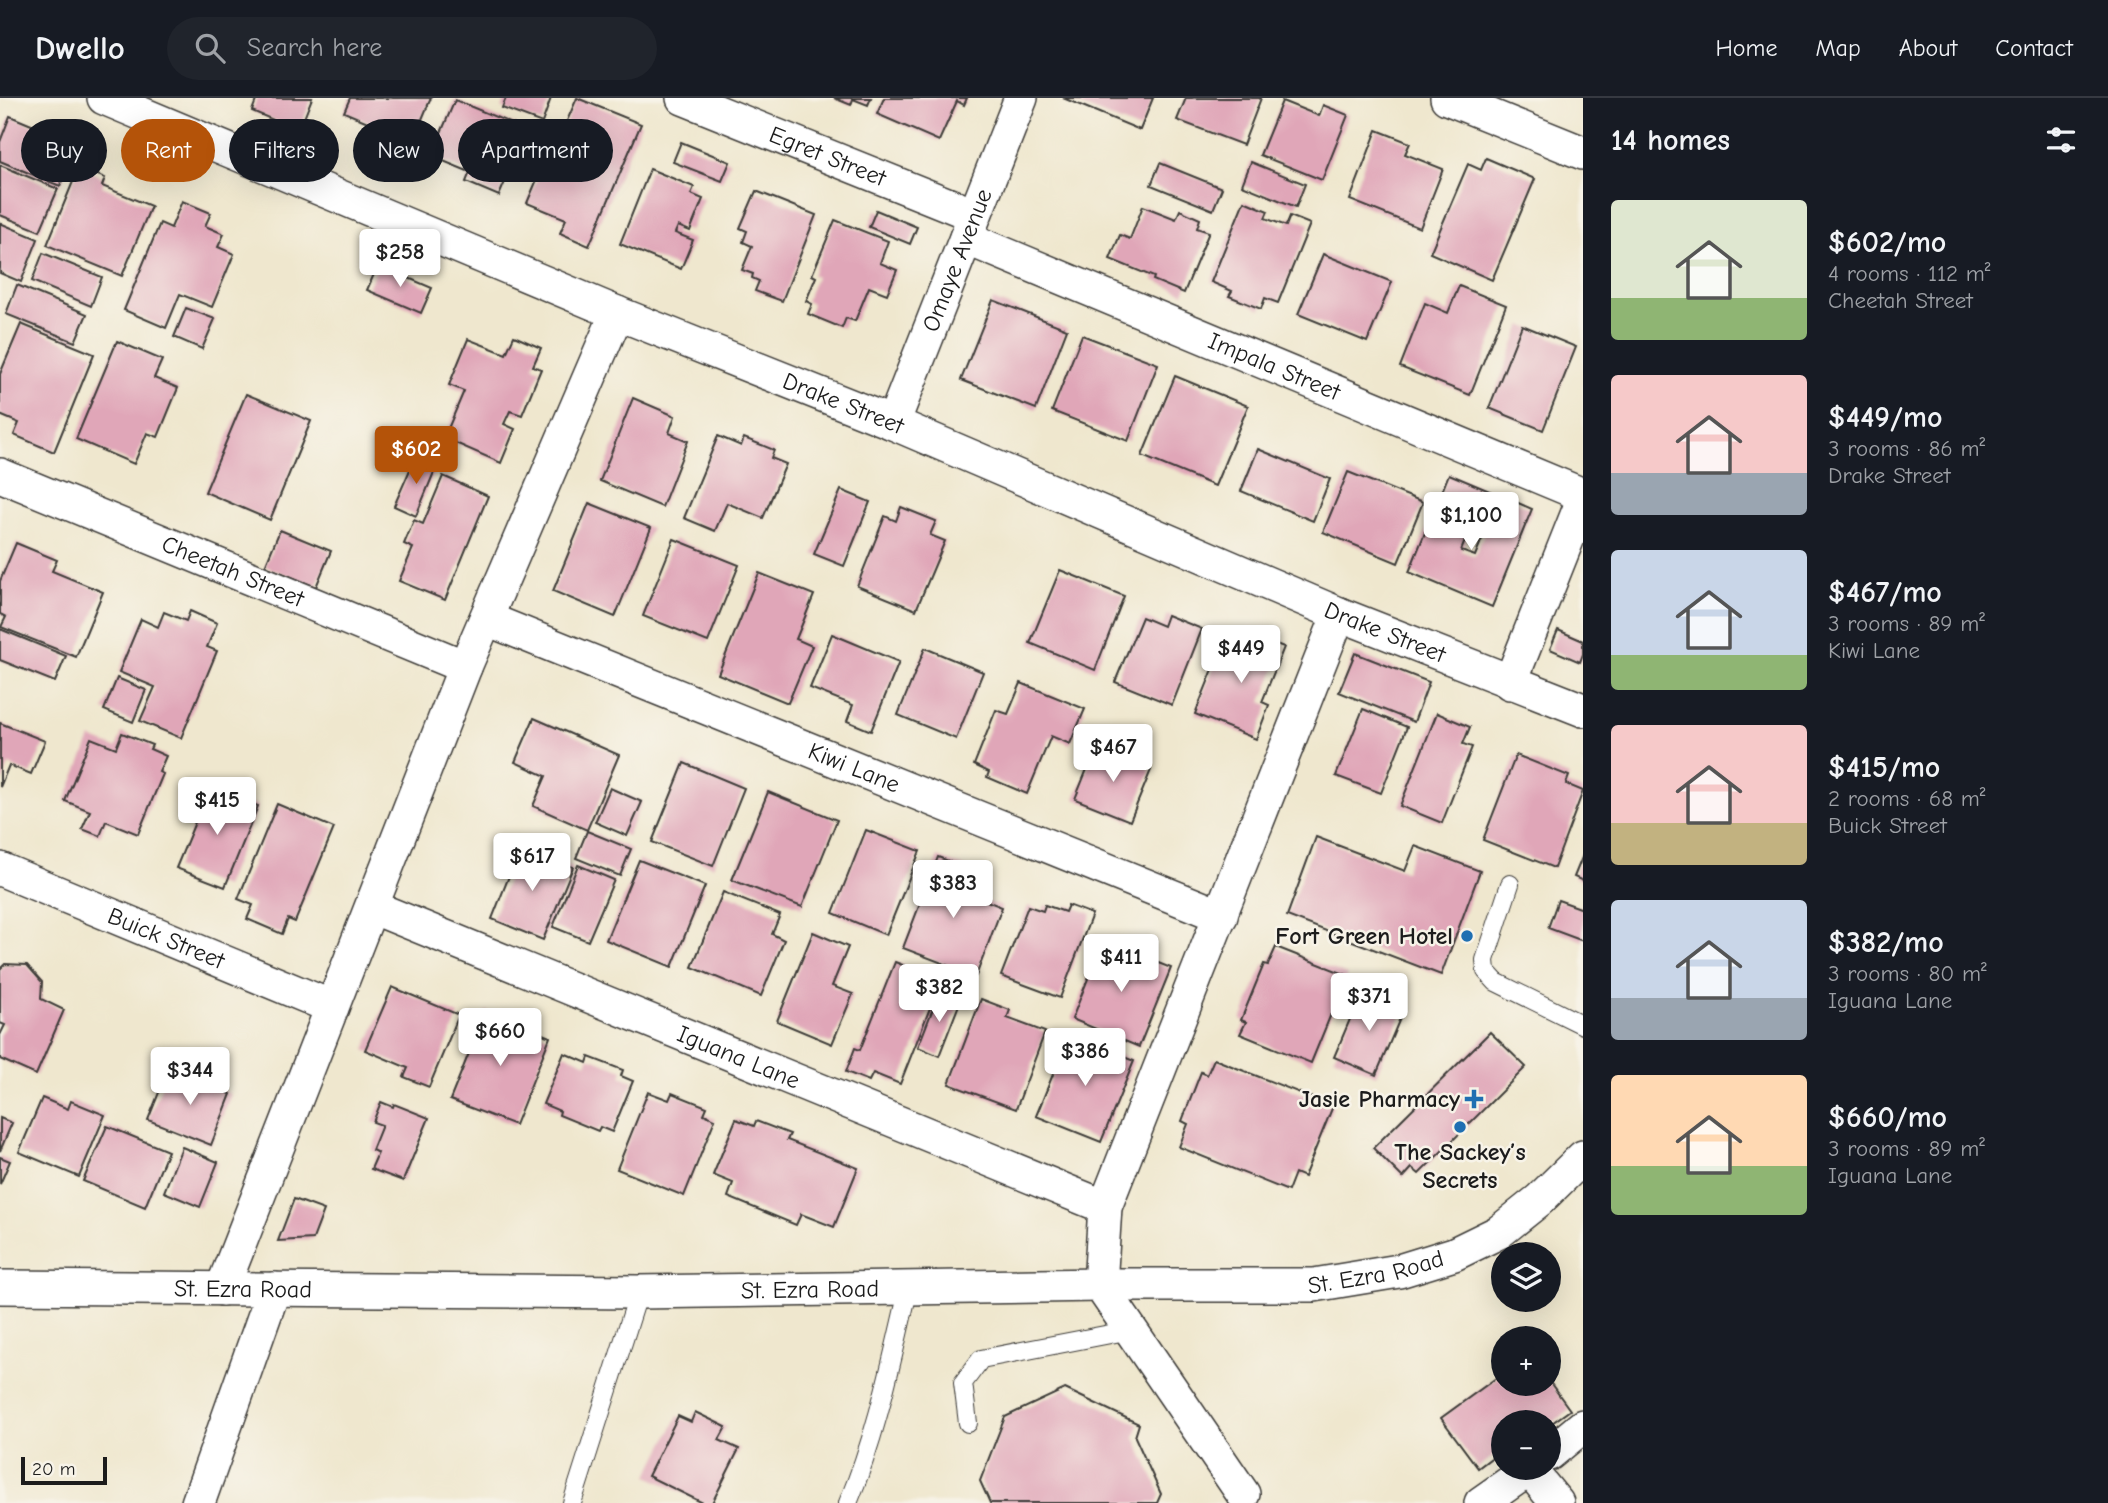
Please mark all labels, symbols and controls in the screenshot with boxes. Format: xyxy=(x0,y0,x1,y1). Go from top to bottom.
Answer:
search box xyxy=(167,17,657,80)
text: Dwello xyxy=(35,29,125,67)
icon: search xyxy=(191,29,229,67)
text: Search here xyxy=(247,33,382,63)
text: Home xyxy=(1716,34,1777,62)
text: Map xyxy=(1815,34,1861,62)
text: About xyxy=(1899,34,1957,62)
text: Contact xyxy=(1995,34,2073,62)
chip: Buy xyxy=(21,119,107,182)
chip: Rent xyxy=(121,119,215,182)
chip: Filters xyxy=(229,119,339,182)
chip: New xyxy=(353,119,444,182)
chip: Apartment xyxy=(458,119,613,182)
street label: Egret Street xyxy=(765,120,891,193)
icon: filters xyxy=(2042,121,2080,159)
text: 14 homes xyxy=(1611,123,1730,158)
street label: Omaye Avenue xyxy=(916,185,998,336)
text: $602/mo xyxy=(1828,225,1946,260)
icon: home xyxy=(1667,228,1751,312)
pin: $258 xyxy=(359,230,441,289)
text: $258 xyxy=(375,238,425,265)
text: 4 rooms · 112 m² xyxy=(1828,260,1991,287)
text: Cheetah Street xyxy=(1828,287,1973,314)
street label: Impala Street xyxy=(1204,327,1345,407)
street label: Drake Street xyxy=(779,367,909,440)
text: $449/mo xyxy=(1828,400,1942,435)
icon: home xyxy=(1667,403,1751,487)
pin: $602 xyxy=(375,426,457,486)
text: $602 xyxy=(391,435,441,462)
text: 3 rooms · 86 m² xyxy=(1828,435,1985,462)
text: Drake Street xyxy=(1828,462,1950,489)
pin: $1,100 xyxy=(1414,492,1528,552)
text: $1,100 xyxy=(1440,501,1502,528)
street label: Cheetah Street xyxy=(158,529,309,613)
text: $467/mo xyxy=(1828,575,1942,610)
icon: home xyxy=(1667,578,1751,662)
street label: Drake Street xyxy=(1320,595,1451,669)
text: 3 rooms · 89 m² xyxy=(1828,610,1985,637)
pin: $449 xyxy=(1200,626,1282,685)
text: $449 xyxy=(1217,634,1265,661)
text: Kiwi Lane xyxy=(1828,637,1920,664)
pin: $467 xyxy=(1072,724,1154,784)
text: $467 xyxy=(1089,733,1137,760)
street label: Kiwi Lane xyxy=(804,737,904,799)
text: $415/mo xyxy=(1828,750,1940,785)
icon: home xyxy=(1667,753,1751,837)
pin: $415 xyxy=(176,778,258,837)
text: 2 rooms · 68 m² xyxy=(1828,785,1986,812)
text: $415 xyxy=(194,786,240,813)
text: Buick Street xyxy=(1828,812,1947,839)
pin: $617 xyxy=(491,834,573,893)
text: $617 xyxy=(509,842,555,869)
pin: $383 xyxy=(912,860,994,920)
text: $383 xyxy=(929,869,977,896)
street label: Buick Street xyxy=(104,901,230,975)
place label: Fort Green Hotel xyxy=(1275,922,1453,950)
text: $382/mo xyxy=(1828,925,1944,960)
marker: Fort Green Hotel xyxy=(1459,928,1475,944)
icon: home xyxy=(1667,928,1751,1012)
pin: $411 xyxy=(1080,934,1162,994)
text: $411 xyxy=(1100,943,1142,970)
text: 3 rooms · 80 m² xyxy=(1828,960,1987,987)
pin: $382 xyxy=(898,964,980,1024)
text: $382 xyxy=(915,973,963,1000)
pin: $371 xyxy=(1328,974,1410,1033)
text: $371 xyxy=(1347,982,1391,1009)
text: Iguana Lane xyxy=(1828,987,1952,1014)
pin: $660 xyxy=(459,1009,541,1068)
text: $660 xyxy=(474,1017,526,1044)
street label: Iguana Lane xyxy=(673,1019,804,1095)
pin: $386 xyxy=(1044,1028,1126,1088)
text: $386 xyxy=(1061,1037,1110,1064)
pin: $344 xyxy=(149,1048,231,1107)
text: $344 xyxy=(167,1056,213,1083)
place label: Jasie Pharmacy xyxy=(1299,1085,1460,1113)
marker: Jasie Pharmacy xyxy=(1466,1091,1482,1107)
text: $660/mo xyxy=(1828,1100,1947,1135)
icon: home xyxy=(1667,1103,1751,1187)
marker: The Sackey’s Secrets xyxy=(1452,1119,1468,1135)
text: 3 rooms · 89 m² xyxy=(1828,1135,1985,1162)
place label: The Sackey’s Secrets xyxy=(1394,1138,1526,1194)
text: Iguana Lane xyxy=(1828,1162,1952,1189)
map controls xyxy=(1491,1242,1561,1480)
button: layers xyxy=(1491,1242,1561,1312)
street label: St. Ezra Road xyxy=(1306,1244,1447,1300)
street label: St. Ezra Road xyxy=(174,1274,312,1303)
street label: St. Ezra Road xyxy=(741,1274,879,1304)
button: + xyxy=(1491,1326,1561,1396)
button: − xyxy=(1491,1410,1561,1480)
scale bar xyxy=(21,1454,107,1486)
text: 20 m xyxy=(32,1458,76,1480)

